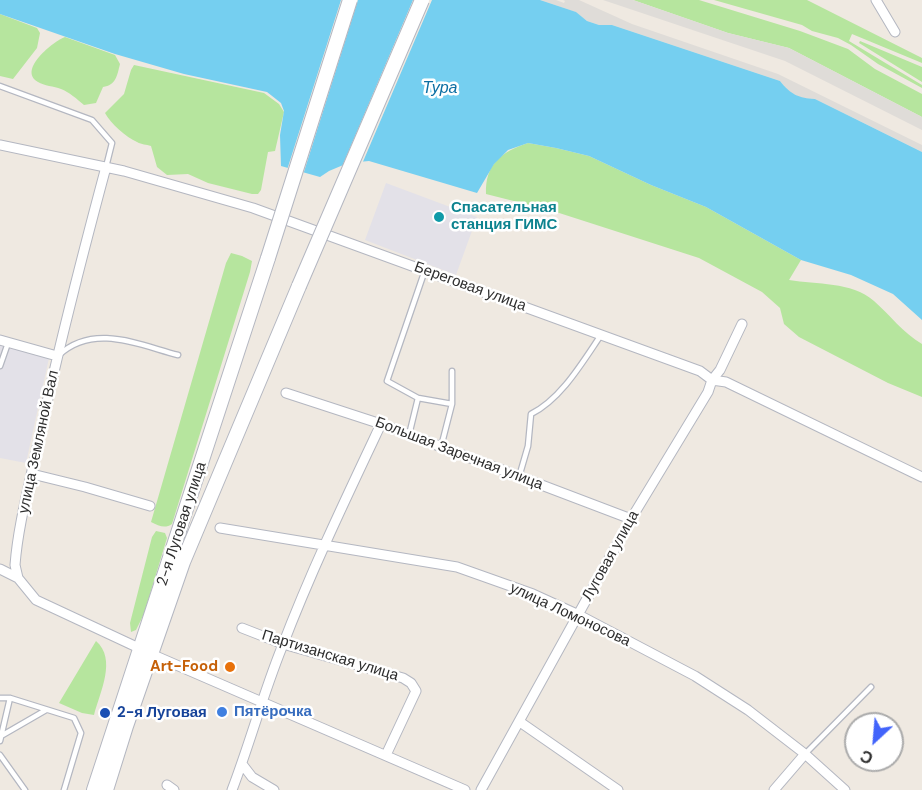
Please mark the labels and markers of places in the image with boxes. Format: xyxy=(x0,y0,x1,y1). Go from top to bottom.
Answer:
place label: Спасательная станция ГИМС xyxy=(451,199,557,234)
marker: Спасательная станция ГИМС xyxy=(432,210,446,224)
place label: Art-Food xyxy=(150,658,218,676)
marker: Art-Food xyxy=(223,660,237,674)
place label: Пятёрочка xyxy=(234,703,312,721)
place label: 2-я Луговая xyxy=(117,704,207,722)
marker: Пятёрочка xyxy=(215,705,229,719)
marker: 2-я Луговая xyxy=(98,706,112,720)

